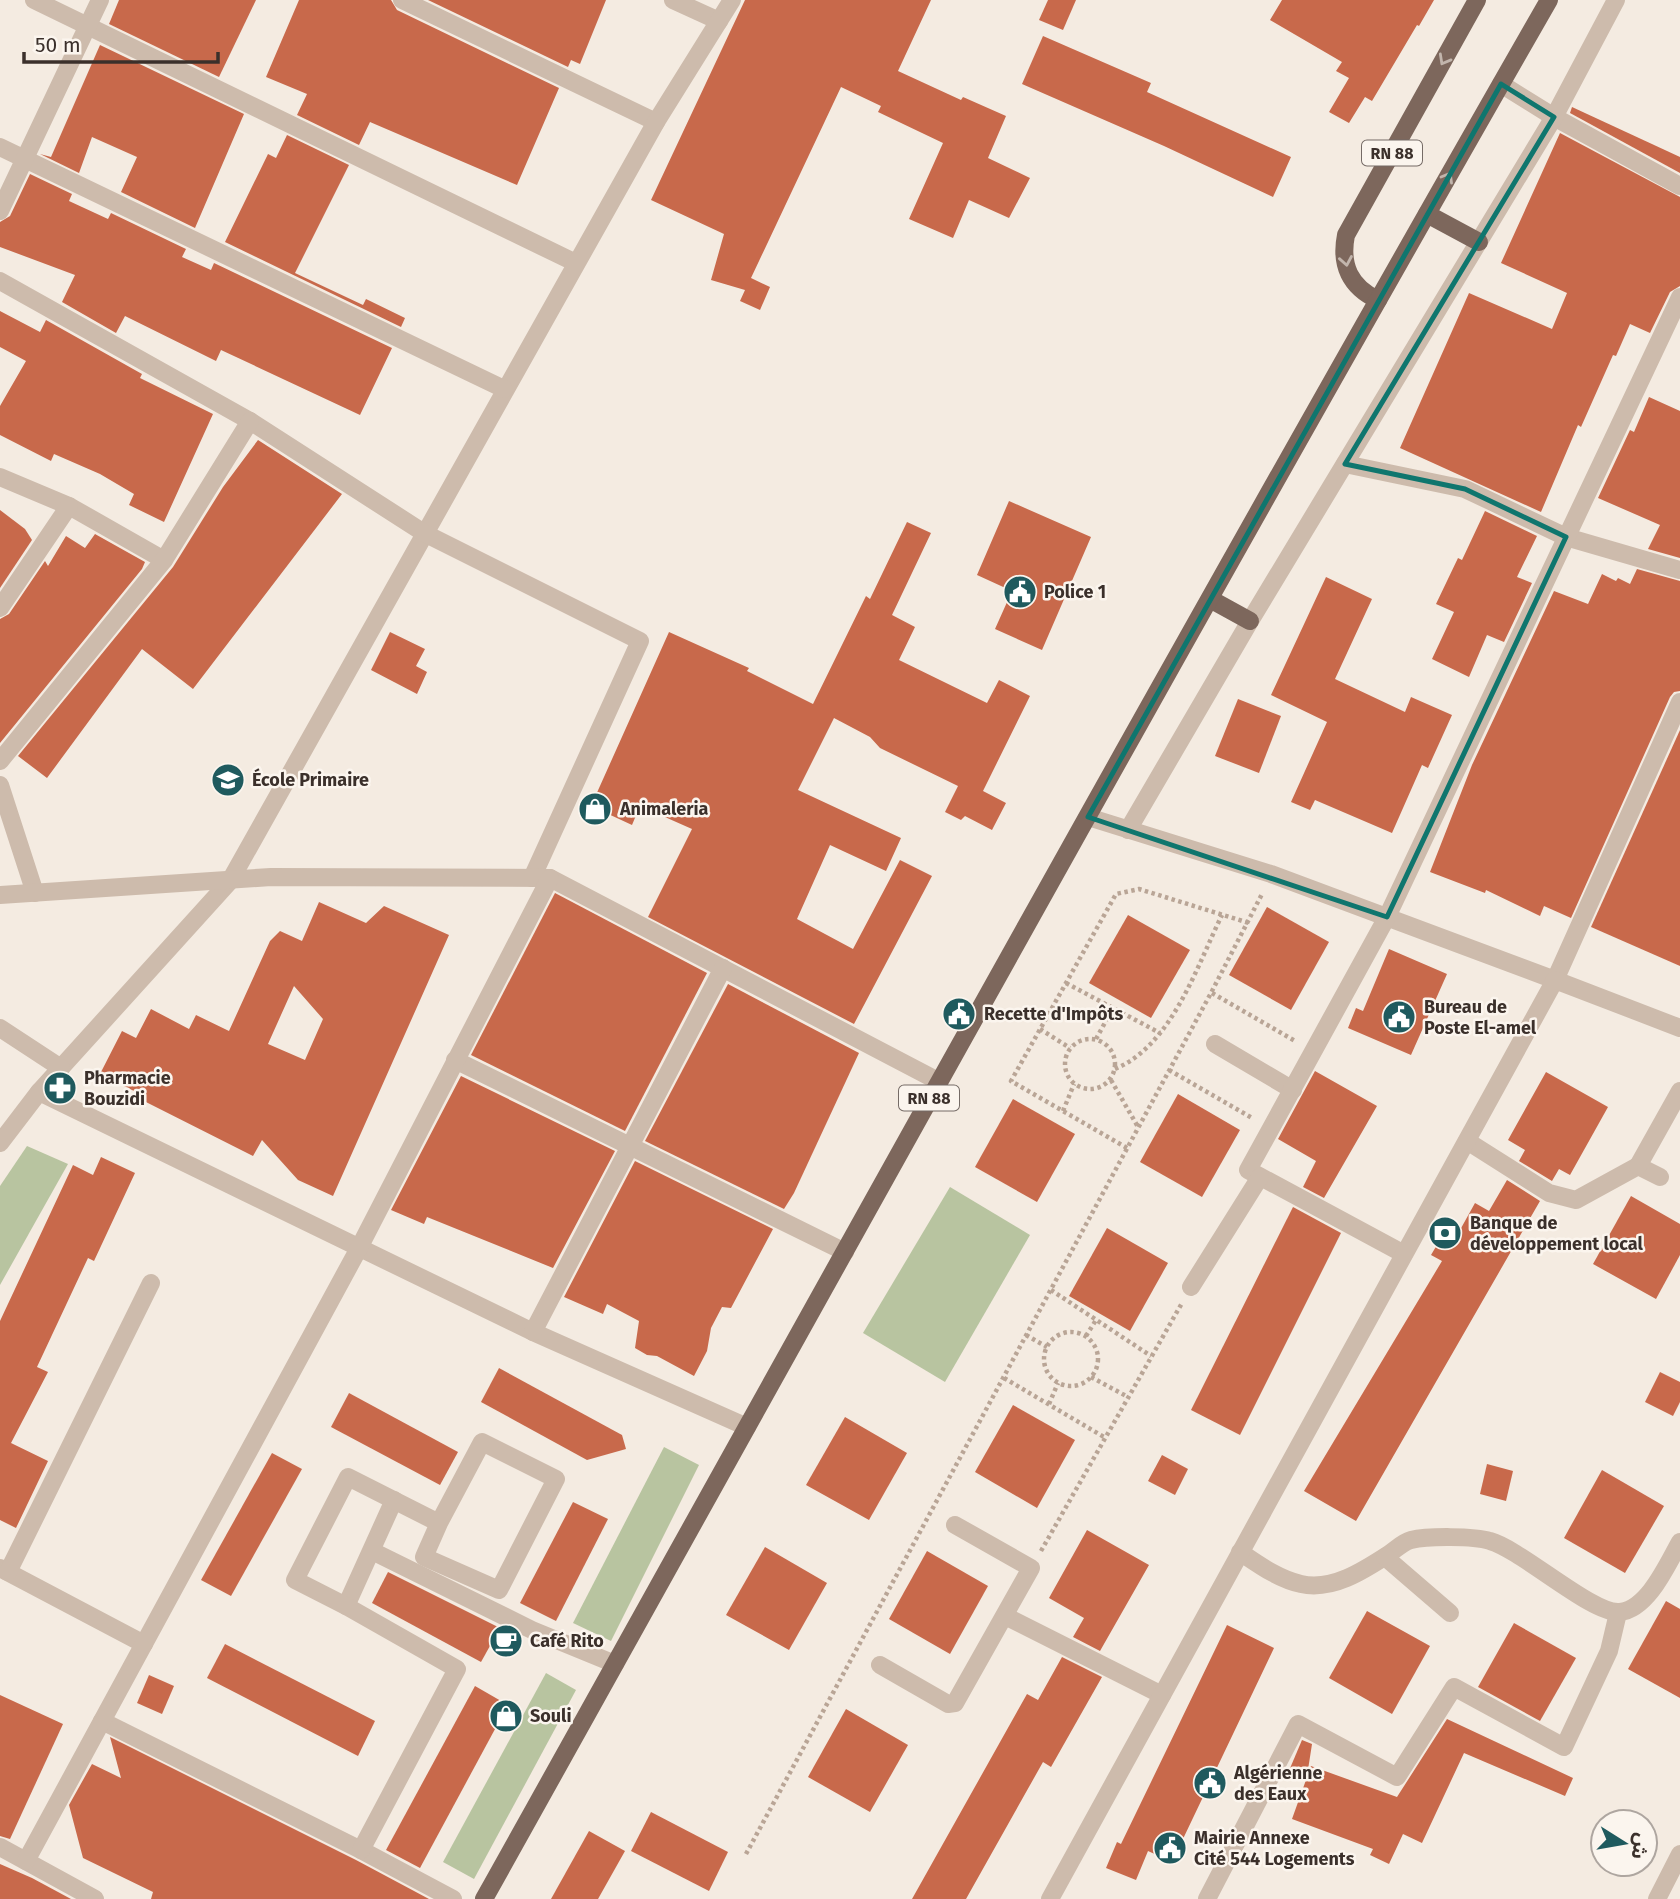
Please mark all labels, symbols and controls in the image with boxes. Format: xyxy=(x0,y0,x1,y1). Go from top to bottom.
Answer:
scale bar xyxy=(24,21,219,65)
text: 50 m xyxy=(35,32,81,58)
one-way arrow xyxy=(1439,52,1452,65)
road number: RN 88 xyxy=(1362,140,1422,166)
one-way arrow xyxy=(1440,171,1453,184)
one-way arrow xyxy=(1338,255,1353,267)
public building icon: Police 1 xyxy=(1001,573,1039,611)
place label: Police 1 xyxy=(1044,581,1106,603)
school or university icon: École Primaire xyxy=(209,761,247,799)
place label: École Primaire xyxy=(252,768,369,791)
shop icon: Animaleria xyxy=(576,790,614,828)
place label: Animaleria xyxy=(619,798,708,820)
public building icon: Recette d'Impôts xyxy=(940,995,978,1033)
place label: Bureau de Poste El-amel xyxy=(1424,996,1537,1039)
public building icon: Bureau de Poste El-amel xyxy=(1380,998,1418,1036)
place label: Recette d'Impôts xyxy=(984,1003,1124,1025)
place label: Pharmacie Bouzidi xyxy=(84,1067,171,1110)
pharmacy icon: Pharmacie Bouzidi xyxy=(41,1069,79,1107)
road number: RN 88 xyxy=(899,1086,959,1110)
place label: Banque de développement local xyxy=(1470,1212,1643,1255)
bank icon: Banque de développement local xyxy=(1426,1214,1464,1252)
cafe icon: Café Rito xyxy=(487,1622,525,1660)
place label: Café Rito xyxy=(530,1630,604,1652)
shop icon: Souli xyxy=(487,1697,525,1735)
place label: Souli xyxy=(530,1705,572,1727)
place label: Algérienne des Eaux xyxy=(1233,1762,1322,1805)
public building icon: Algérienne des Eaux xyxy=(1191,1764,1229,1802)
north arrow xyxy=(1589,1808,1659,1878)
place label: Mairie Annexe Cité 544 Logements xyxy=(1194,1827,1355,1870)
public building icon: Mairie Annexe Cité 544 Logements xyxy=(1151,1829,1189,1867)
text: ش xyxy=(1626,1831,1654,1861)

